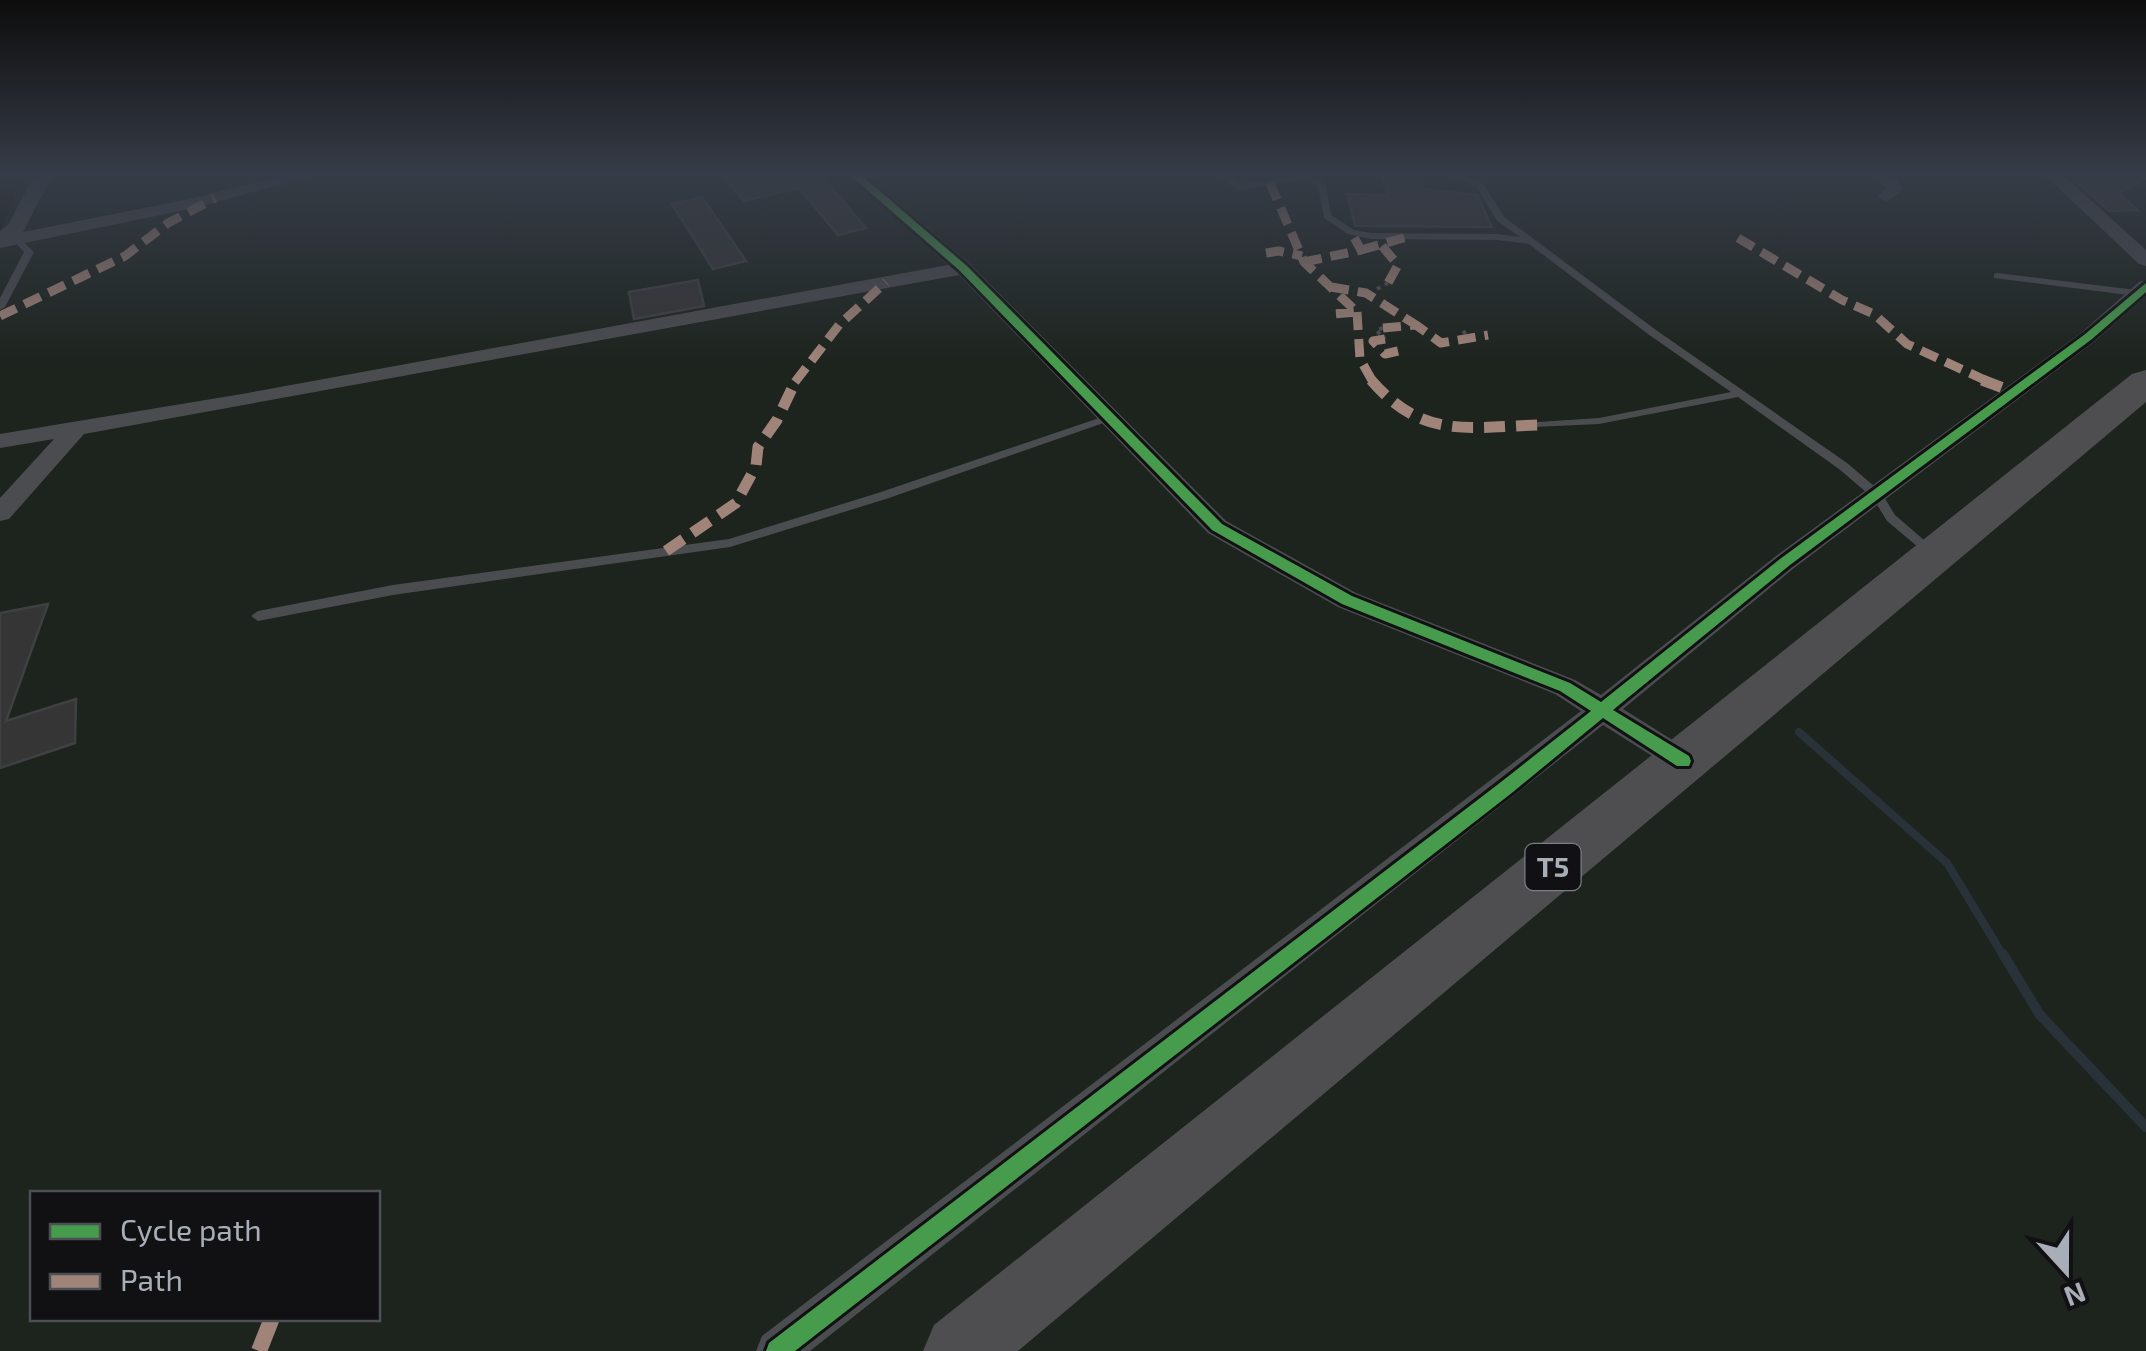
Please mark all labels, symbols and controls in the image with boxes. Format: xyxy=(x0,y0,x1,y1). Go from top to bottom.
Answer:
road number: T5 xyxy=(1526,844,1580,890)
legend xyxy=(30,1191,380,1321)
text: Cycle path xyxy=(120,1211,262,1247)
north arrow xyxy=(2016,1221,2116,1321)
text: Path xyxy=(120,1261,183,1297)
text: N xyxy=(2060,1276,2091,1315)

